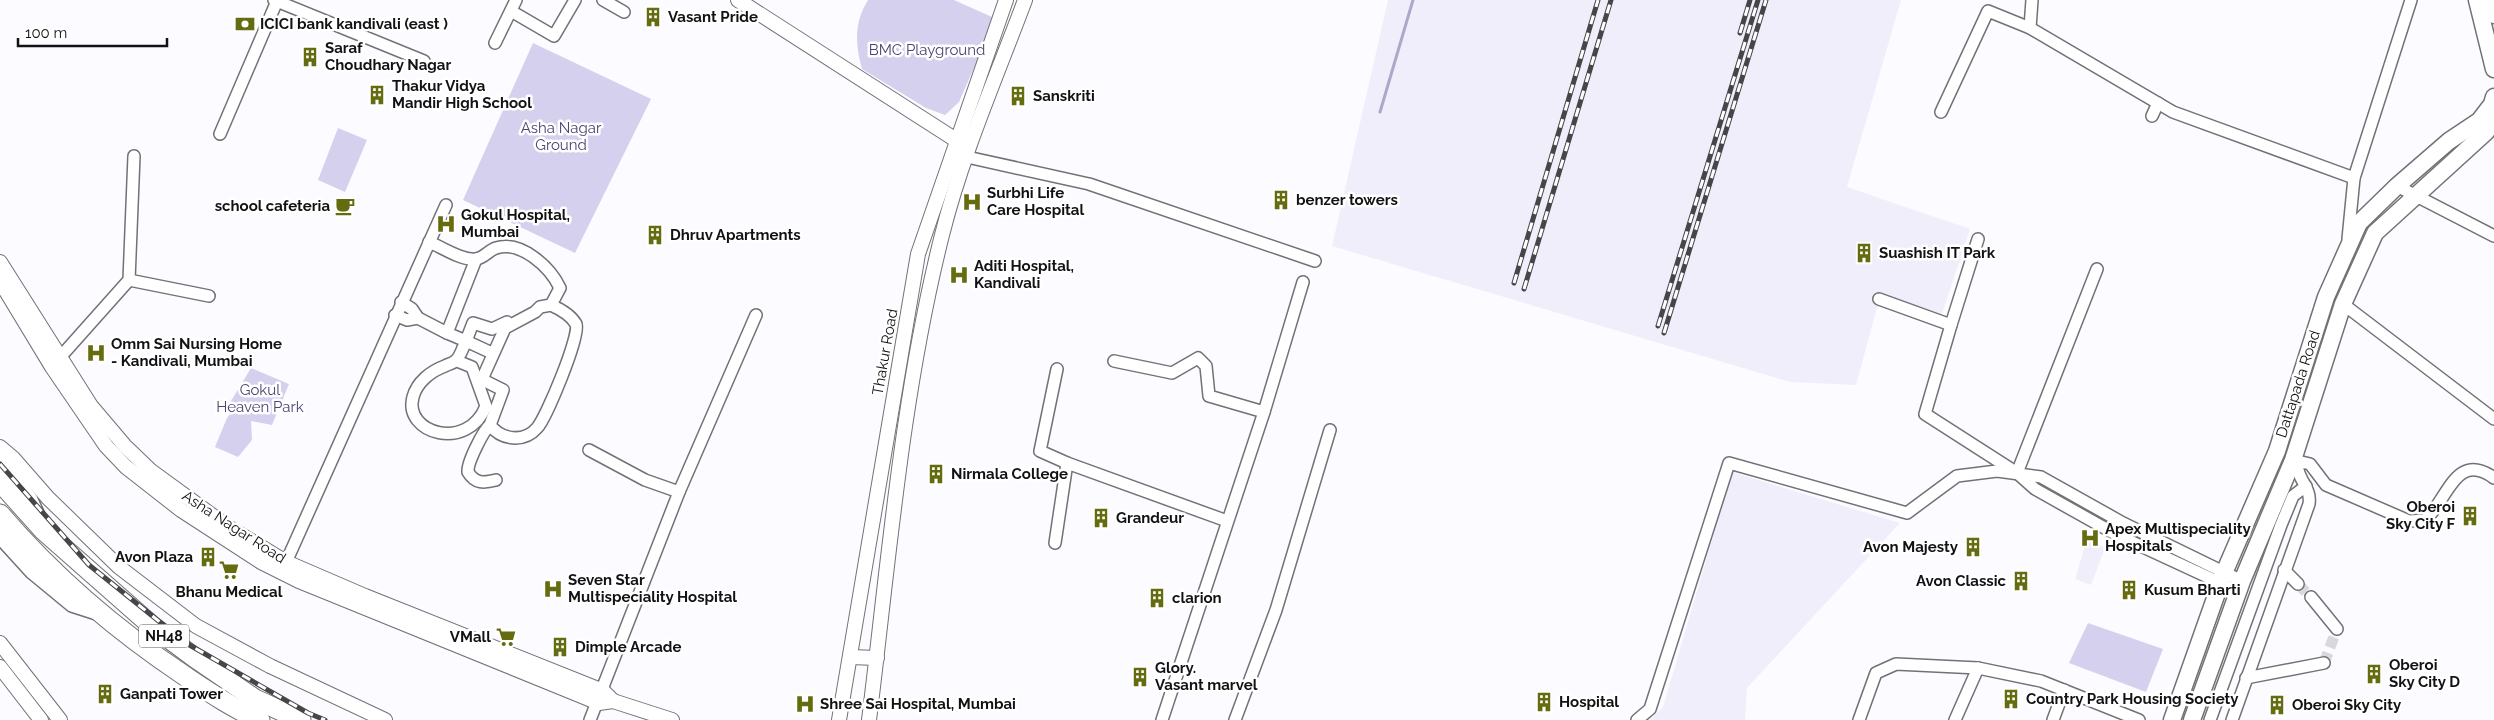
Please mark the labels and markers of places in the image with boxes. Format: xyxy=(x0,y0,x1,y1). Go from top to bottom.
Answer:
building icon: Vasant Pride xyxy=(642,6,664,28)
place label: Vasant Pride xyxy=(668,8,758,26)
bank icon: ICICI bank kandivali (east ) xyxy=(234,13,256,35)
place label: ICICI bank kandivali (east ) xyxy=(260,15,448,33)
place label: Saraf Choudhary Nagar xyxy=(325,39,451,74)
building icon: Saraf Choudhary Nagar xyxy=(299,46,321,68)
place label: Thakur Vidya Mandir High School xyxy=(392,77,532,112)
building icon: Thakur Vidya Mandir High School xyxy=(366,84,388,106)
building icon: Sanskriti xyxy=(1007,85,1029,107)
place label: Sanskriti xyxy=(1033,87,1095,105)
place label: Surbhi Life Care Hospital xyxy=(987,184,1084,219)
building icon: benzer towers xyxy=(1270,189,1292,211)
hospital icon: Surbhi Life Care Hospital xyxy=(961,191,983,213)
place label: benzer towers xyxy=(1296,191,1398,209)
cafe icon: school cafeteria xyxy=(334,195,356,217)
place label: school cafeteria xyxy=(215,197,330,215)
place label: Gokul Hospital, Mumbai xyxy=(461,206,570,241)
hospital icon: Gokul Hospital, Mumbai xyxy=(435,213,457,235)
building icon: Dhruv Apartments xyxy=(644,224,666,246)
place label: Dhruv Apartments xyxy=(670,226,801,244)
building icon: Suashish IT Park xyxy=(1853,242,1875,264)
place label: Suashish IT Park xyxy=(1879,244,1996,262)
place label: Aditi Hospital, Kandivali xyxy=(974,257,1074,292)
hospital icon: Aditi Hospital, Kandivali xyxy=(948,264,970,286)
place label: Omm Sai Nursing Home - Kandivali, Mumbai xyxy=(111,335,282,370)
hospital icon: Omm Sai Nursing Home - Kandivali, Mumbai xyxy=(85,342,107,364)
building icon: Nirmala College xyxy=(925,463,947,485)
place label: Nirmala College xyxy=(951,465,1068,483)
place label: Oberoi Sky City F xyxy=(2386,498,2455,533)
building icon: Oberoi Sky City F xyxy=(2459,505,2481,527)
building icon: Grandeur xyxy=(1090,507,1112,529)
place label: Grandeur xyxy=(1116,509,1184,527)
place label: Apex Multispeciality Hospitals xyxy=(2105,520,2251,555)
hospital icon: Apex Multispeciality Hospitals xyxy=(2079,527,2101,549)
building icon: Avon Majesty xyxy=(1962,536,1984,558)
place label: Avon Majesty xyxy=(1863,538,1959,556)
building icon: Avon Plaza xyxy=(197,546,219,568)
place label: Avon Plaza xyxy=(115,548,193,566)
supermarket icon: Bhanu Medical xyxy=(218,559,240,581)
building icon: Avon Classic xyxy=(2010,570,2032,592)
place label: Seven Star Multispeciality Hospital xyxy=(568,571,737,606)
place label: Avon Classic xyxy=(1916,572,2007,590)
hospital icon: Seven Star Multispeciality Hospital xyxy=(542,578,564,600)
building icon: Kusum Bharti xyxy=(2118,579,2140,601)
place label: Kusum Bharti xyxy=(2144,581,2241,599)
place label: Bhanu Medical xyxy=(176,583,283,601)
building icon: clarion xyxy=(1146,587,1168,609)
place label: clarion xyxy=(1172,589,1222,607)
supermarket icon: VMall xyxy=(495,626,517,648)
place label: VMall xyxy=(450,628,491,646)
building icon: Dimple Arcade xyxy=(549,636,571,658)
place label: Dimple Arcade xyxy=(575,638,681,656)
place label: Oberoi Sky City D xyxy=(2389,656,2460,691)
place label: Glory. Vasant marvel xyxy=(1155,659,1258,694)
building icon: Oberoi Sky City D xyxy=(2363,663,2385,685)
building icon: Glory. Vasant marvel xyxy=(1129,666,1151,688)
building icon: Ganpati Tower xyxy=(94,683,116,705)
place label: Ganpati Tower xyxy=(120,685,223,703)
building icon: Country Park Housing Society xyxy=(2000,688,2022,710)
place label: Country Park Housing Society xyxy=(2026,690,2239,708)
building icon: Hospital xyxy=(1533,691,1555,713)
hospital icon: Shree Sai Hospital, Mumbai xyxy=(794,693,816,715)
place label: Hospital xyxy=(1559,693,1619,711)
building icon: Oberoi Sky City xyxy=(2266,694,2288,716)
place label: Shree Sai Hospital, Mumbai xyxy=(820,695,1016,713)
place label: Oberoi Sky City xyxy=(2292,696,2402,714)

